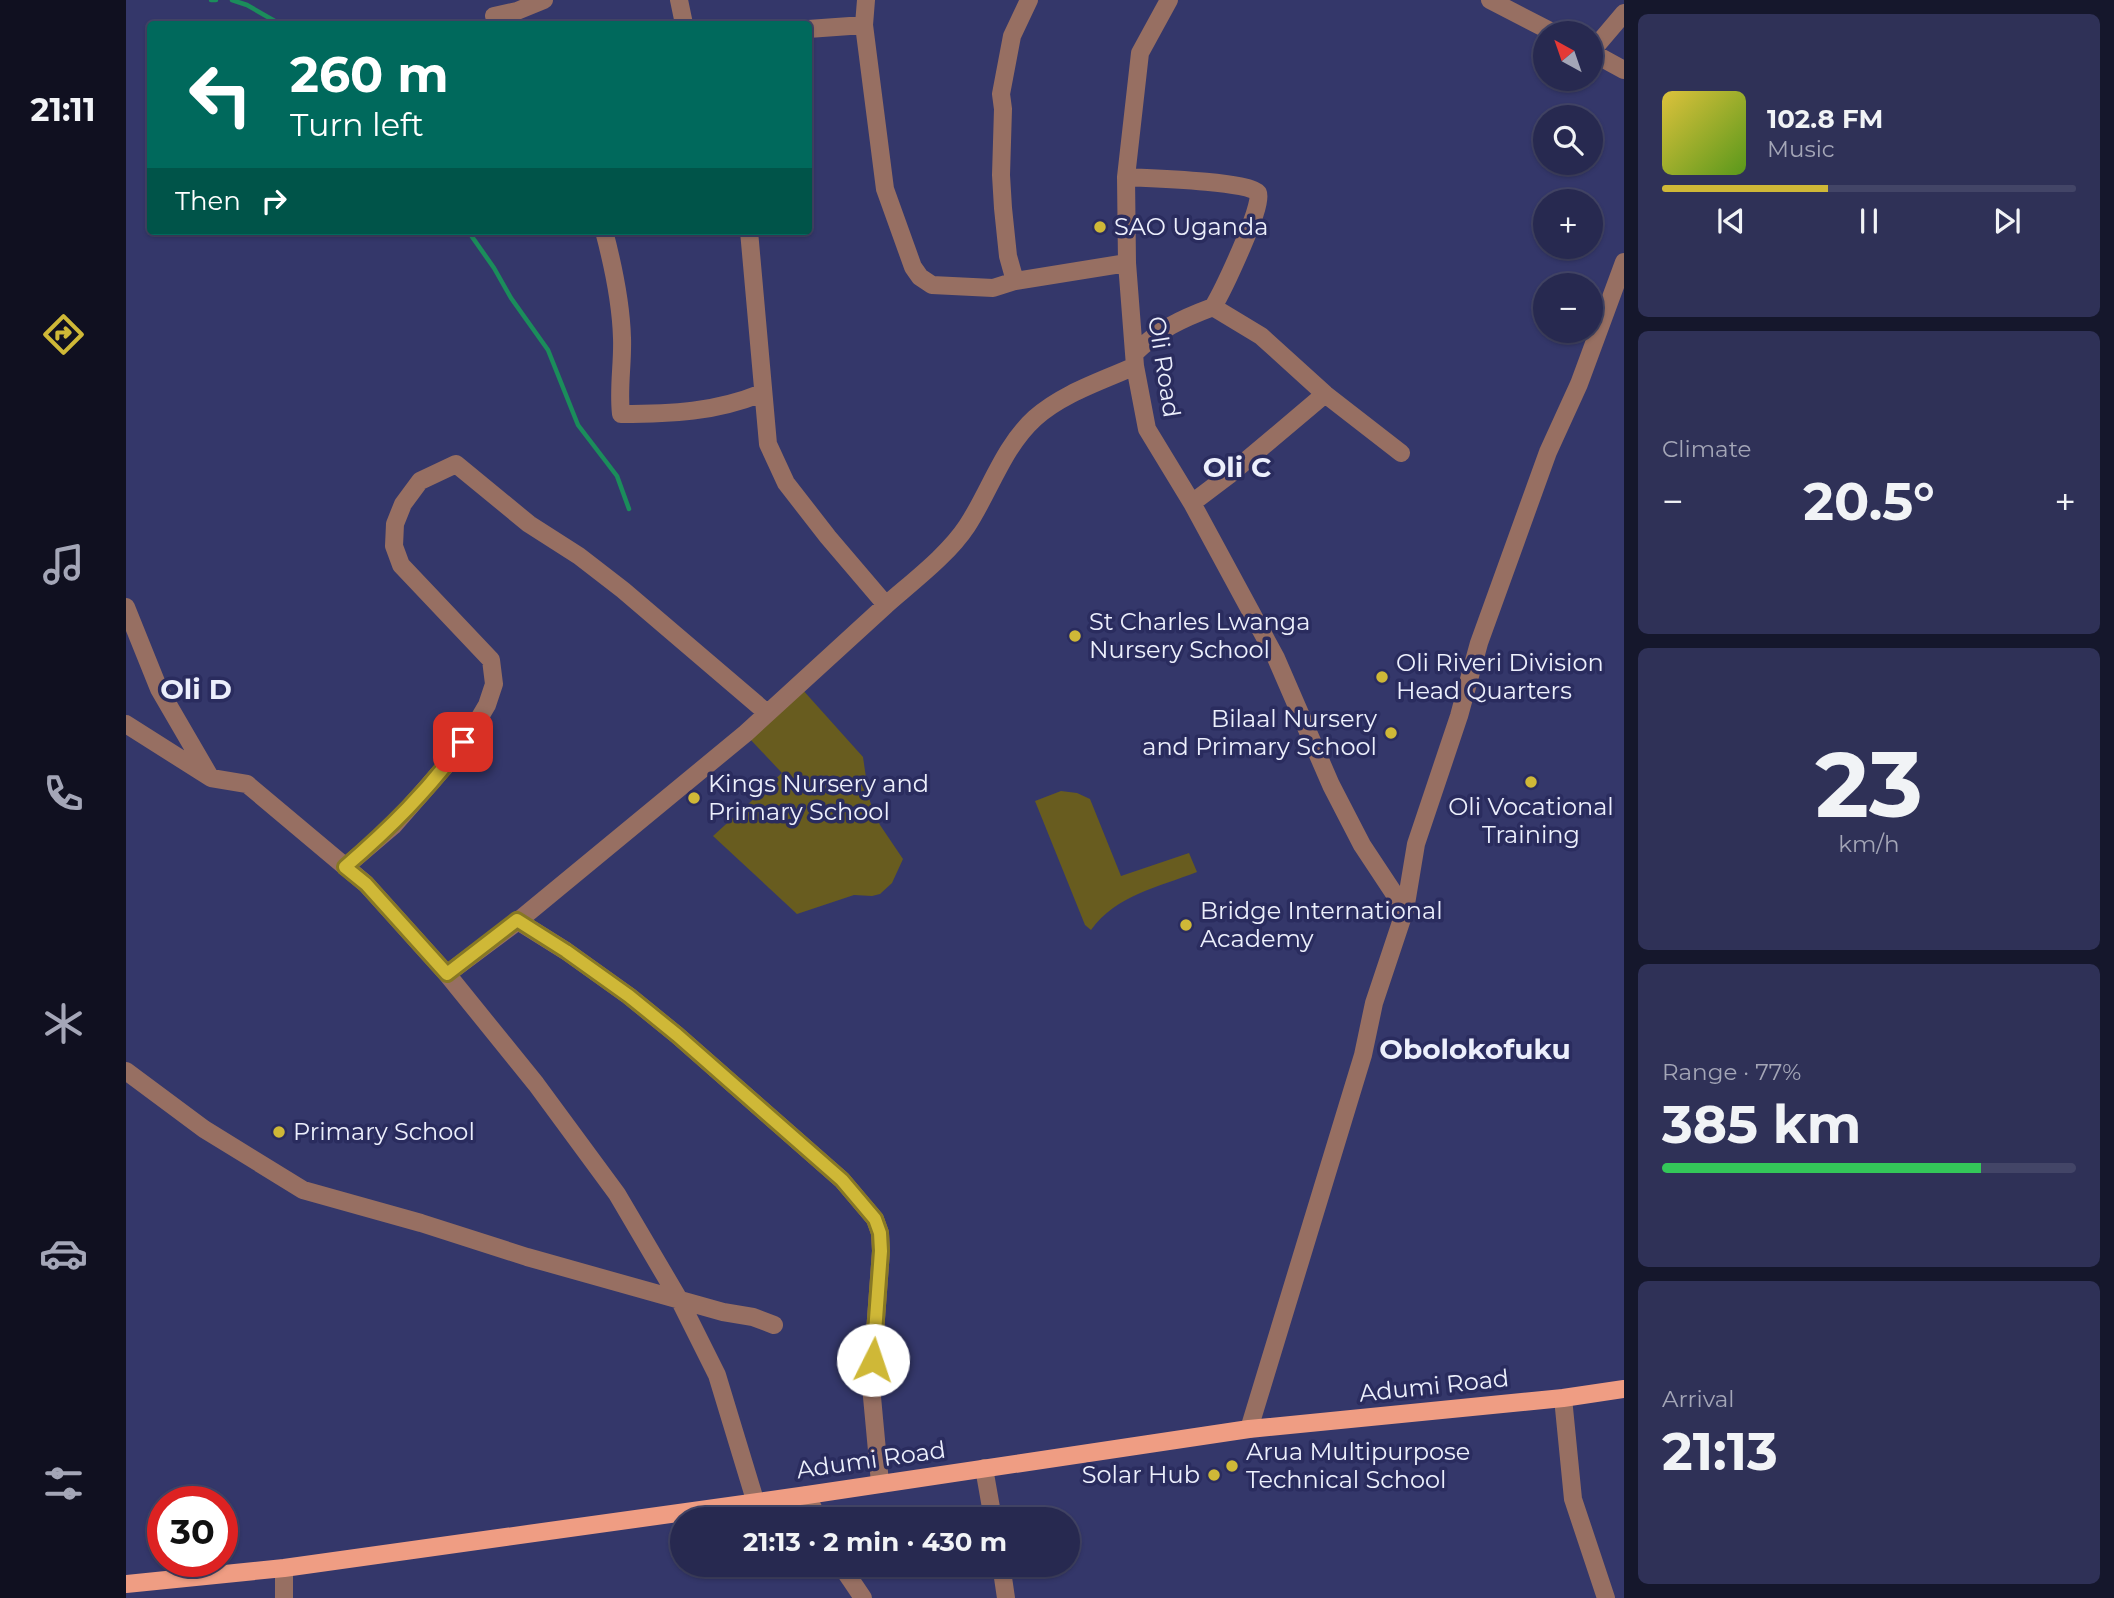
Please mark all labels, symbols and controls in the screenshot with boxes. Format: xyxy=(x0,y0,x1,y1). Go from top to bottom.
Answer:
north arrow xyxy=(1533,21,1603,91)
map controls xyxy=(1533,21,1603,343)
text: 260 m xyxy=(290,45,449,104)
icon: left xyxy=(175,49,266,140)
text: 21:11 xyxy=(31,90,95,129)
text: 102.8 FM xyxy=(1767,103,1883,135)
text: Turn left xyxy=(290,105,424,144)
button: search xyxy=(1533,105,1603,175)
text: Music xyxy=(1767,135,1835,163)
icon: right xyxy=(255,182,293,220)
text: Then xyxy=(175,185,241,217)
button: + xyxy=(1533,189,1603,259)
icon: previous xyxy=(1712,202,1750,240)
icon: pause xyxy=(1850,202,1888,240)
icon: next xyxy=(1988,202,2026,240)
place label: SAO Uganda xyxy=(1114,212,1268,241)
marker: SAO Uganda xyxy=(1092,219,1108,235)
button: − xyxy=(1533,273,1603,343)
icon: directions xyxy=(39,310,88,359)
street label: Oli Road xyxy=(1142,314,1187,420)
text: Climate xyxy=(1662,435,1751,463)
district label: Oli C xyxy=(1203,450,1271,484)
text: 20.5° xyxy=(1803,470,1935,533)
text: − xyxy=(1662,478,1684,525)
text: + xyxy=(2054,478,2076,525)
icon: music xyxy=(39,540,88,589)
place label: St Charles Lwanga Nursery School xyxy=(1089,607,1310,664)
marker: St Charles Lwanga Nursery School xyxy=(1067,628,1083,644)
place label: Oli Riveri Division Head Quarters xyxy=(1396,648,1604,705)
marker: Oli Riveri Division Head Quarters xyxy=(1374,669,1390,685)
district label: Oli D xyxy=(160,672,232,706)
place label: Bilaal Nursery and Primary School xyxy=(1142,704,1377,761)
pin xyxy=(433,712,493,772)
icon: arrive xyxy=(444,723,482,761)
marker: Bilaal Nursery and Primary School xyxy=(1383,725,1399,741)
text: 23 xyxy=(1815,729,1923,840)
icon: phone xyxy=(39,769,88,818)
place label: Kings Nursery and Primary School xyxy=(708,769,929,826)
marker: Oli Vocational Training xyxy=(1523,774,1539,790)
marker: Kings Nursery and Primary School xyxy=(686,790,702,806)
place label: Oli Vocational Training xyxy=(1448,792,1614,849)
text: km/h xyxy=(1838,830,1900,858)
place label: Bridge International Academy xyxy=(1200,896,1443,953)
marker: Bridge International Academy xyxy=(1178,917,1194,933)
icon: climate xyxy=(39,999,88,1048)
district label: Obolokofuku xyxy=(1379,1032,1571,1066)
text: Range · 77% xyxy=(1662,1058,1801,1086)
text: 385 km xyxy=(1662,1093,1861,1156)
place label: Primary School xyxy=(293,1117,475,1146)
marker: Primary School xyxy=(271,1124,287,1140)
icon: car xyxy=(39,1229,88,1278)
position arrow xyxy=(836,1323,910,1397)
street label: Adumi Road xyxy=(1358,1363,1510,1408)
text: Arrival xyxy=(1662,1385,1735,1413)
text: 21:13 xyxy=(1662,1420,1778,1483)
street label: Adumi Road xyxy=(794,1435,947,1484)
place label: Arua Multipurpose Technical School xyxy=(1246,1437,1470,1494)
marker: Arua Multipurpose Technical School xyxy=(1224,1458,1240,1474)
icon: filters xyxy=(39,1459,88,1508)
place label: Solar Hub xyxy=(1082,1460,1200,1489)
marker: Solar Hub xyxy=(1206,1467,1222,1483)
speed limit sign: 30 xyxy=(147,1486,238,1577)
text: 21:13 · 2 min · 430 m xyxy=(743,1526,1007,1558)

